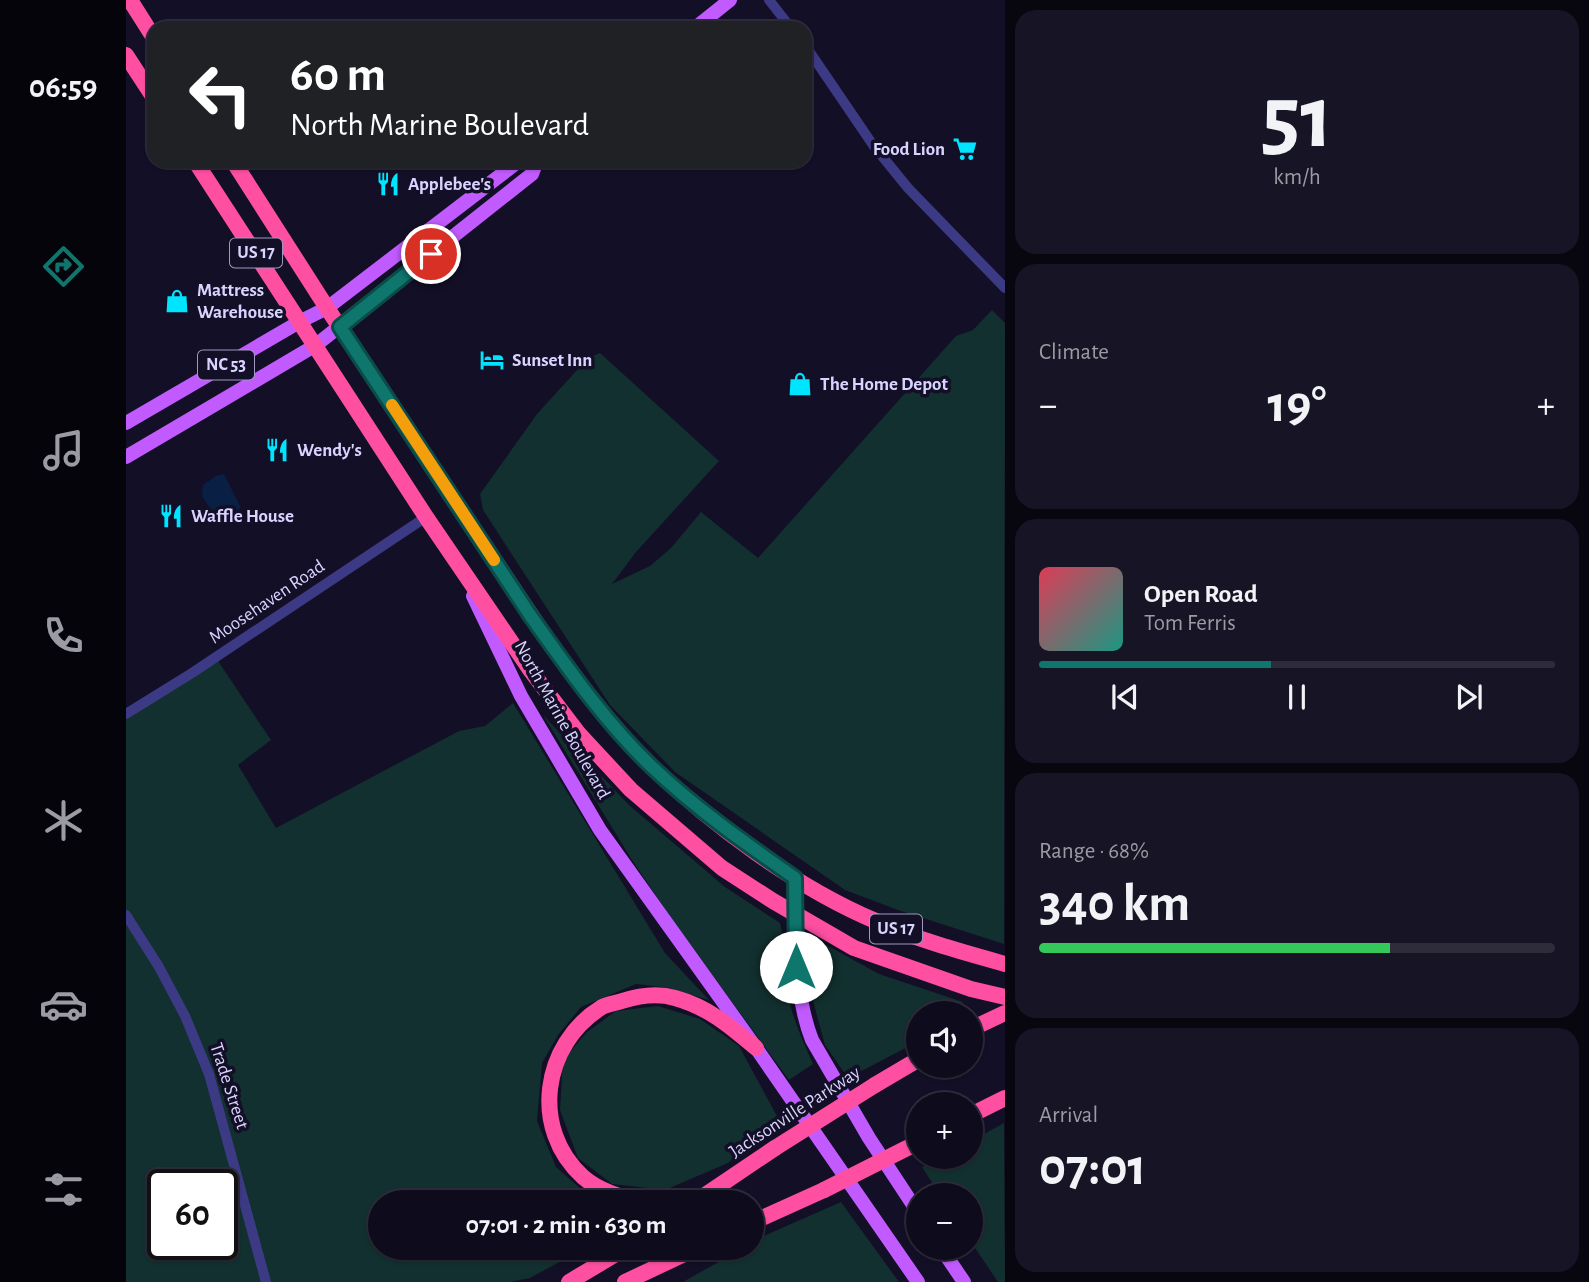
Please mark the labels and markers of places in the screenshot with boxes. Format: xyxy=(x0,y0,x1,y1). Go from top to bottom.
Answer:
supermarket icon: Food Lion xyxy=(951,135,979,163)
place label: Food Lion xyxy=(873,140,945,159)
restaurant icon: Applebee's xyxy=(374,170,402,198)
place label: Applebee's xyxy=(408,175,491,194)
pin xyxy=(401,224,461,284)
place label: Mattress Warehouse xyxy=(197,281,283,322)
shop icon: Mattress Warehouse xyxy=(163,287,191,315)
hotel icon: Sunset Inn xyxy=(478,346,506,374)
place label: Sunset Inn xyxy=(512,351,592,370)
shop icon: The Home Depot xyxy=(786,370,814,398)
place label: The Home Depot xyxy=(820,375,948,394)
restaurant icon: Wendy's xyxy=(263,436,291,464)
place label: Wendy's xyxy=(297,441,362,460)
restaurant icon: Waffle House xyxy=(157,502,185,530)
place label: Waffle House xyxy=(191,507,294,526)

